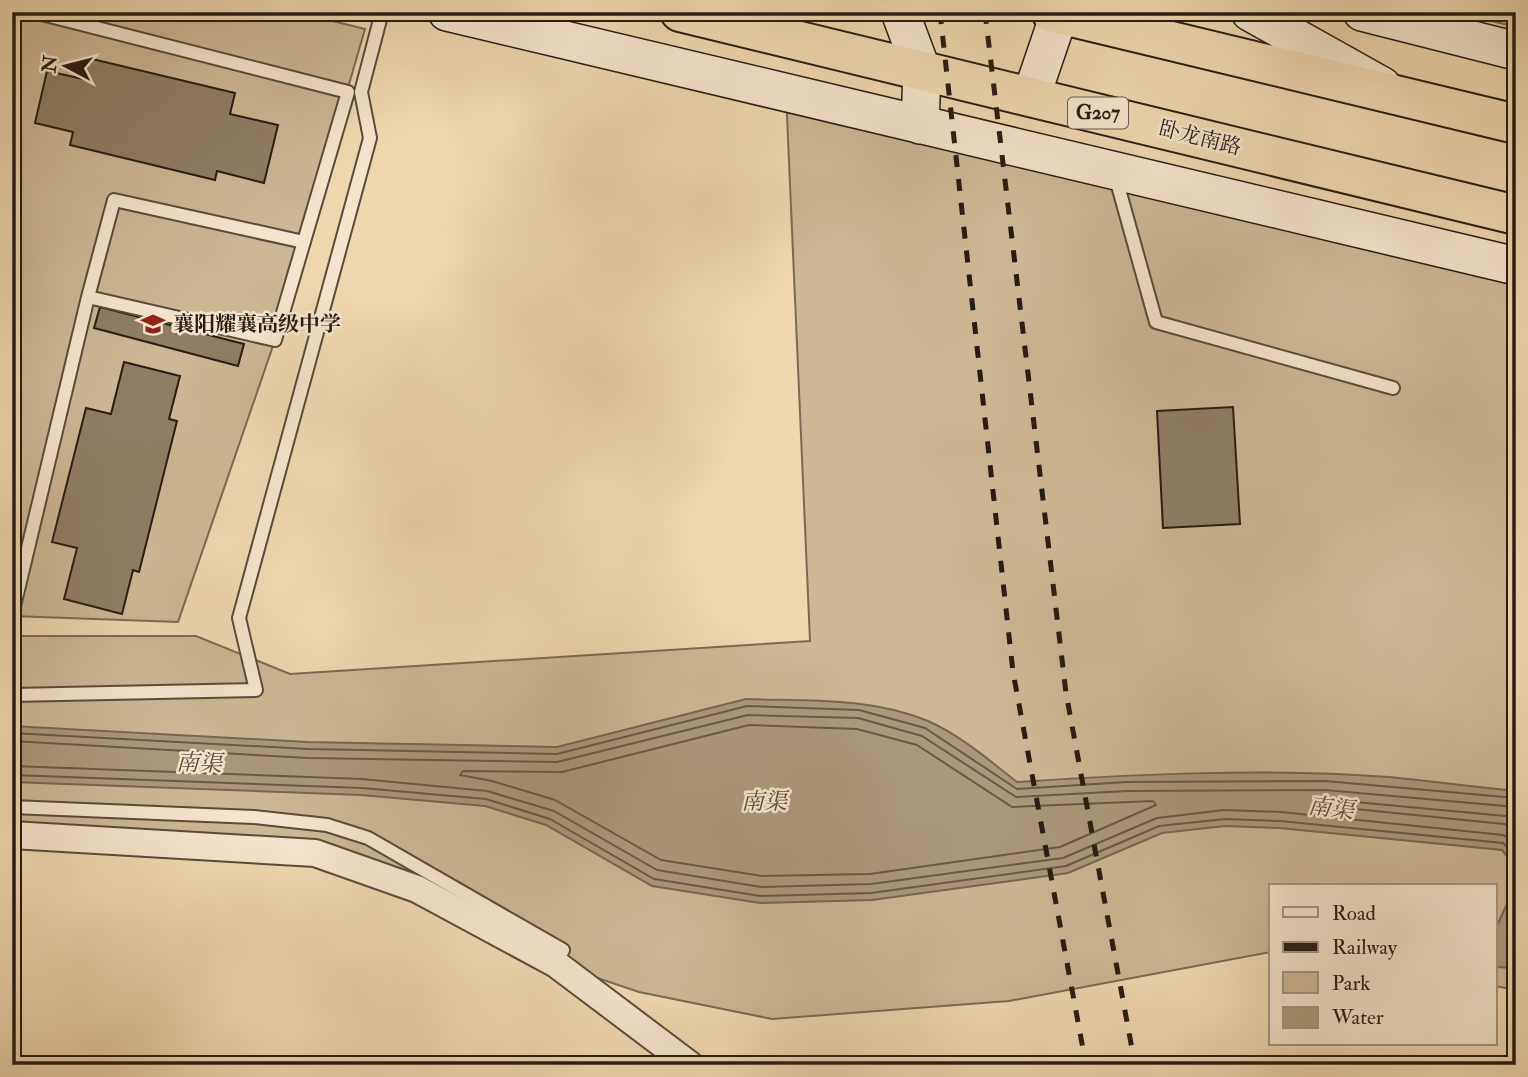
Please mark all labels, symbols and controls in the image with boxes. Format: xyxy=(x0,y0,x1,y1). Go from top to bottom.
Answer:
north arrow xyxy=(32,32,102,102)
text: N xyxy=(37,53,63,75)
road number: G207 xyxy=(1068,97,1128,128)
street label: 卧龙南路 xyxy=(1156,115,1244,161)
school or university icon: 襄阳耀襄高级中学 xyxy=(139,310,167,338)
place label: 襄阳耀襄高级中学 xyxy=(173,311,341,338)
water label: 南渠 xyxy=(176,748,225,778)
water label: 南渠 xyxy=(741,787,790,816)
water label: 南渠 xyxy=(1306,791,1359,826)
legend xyxy=(1269,884,1496,1046)
text: Road xyxy=(1332,900,1377,927)
text: Railway xyxy=(1332,934,1398,961)
text: Park xyxy=(1332,970,1370,997)
text: Water xyxy=(1331,1004,1384,1031)

